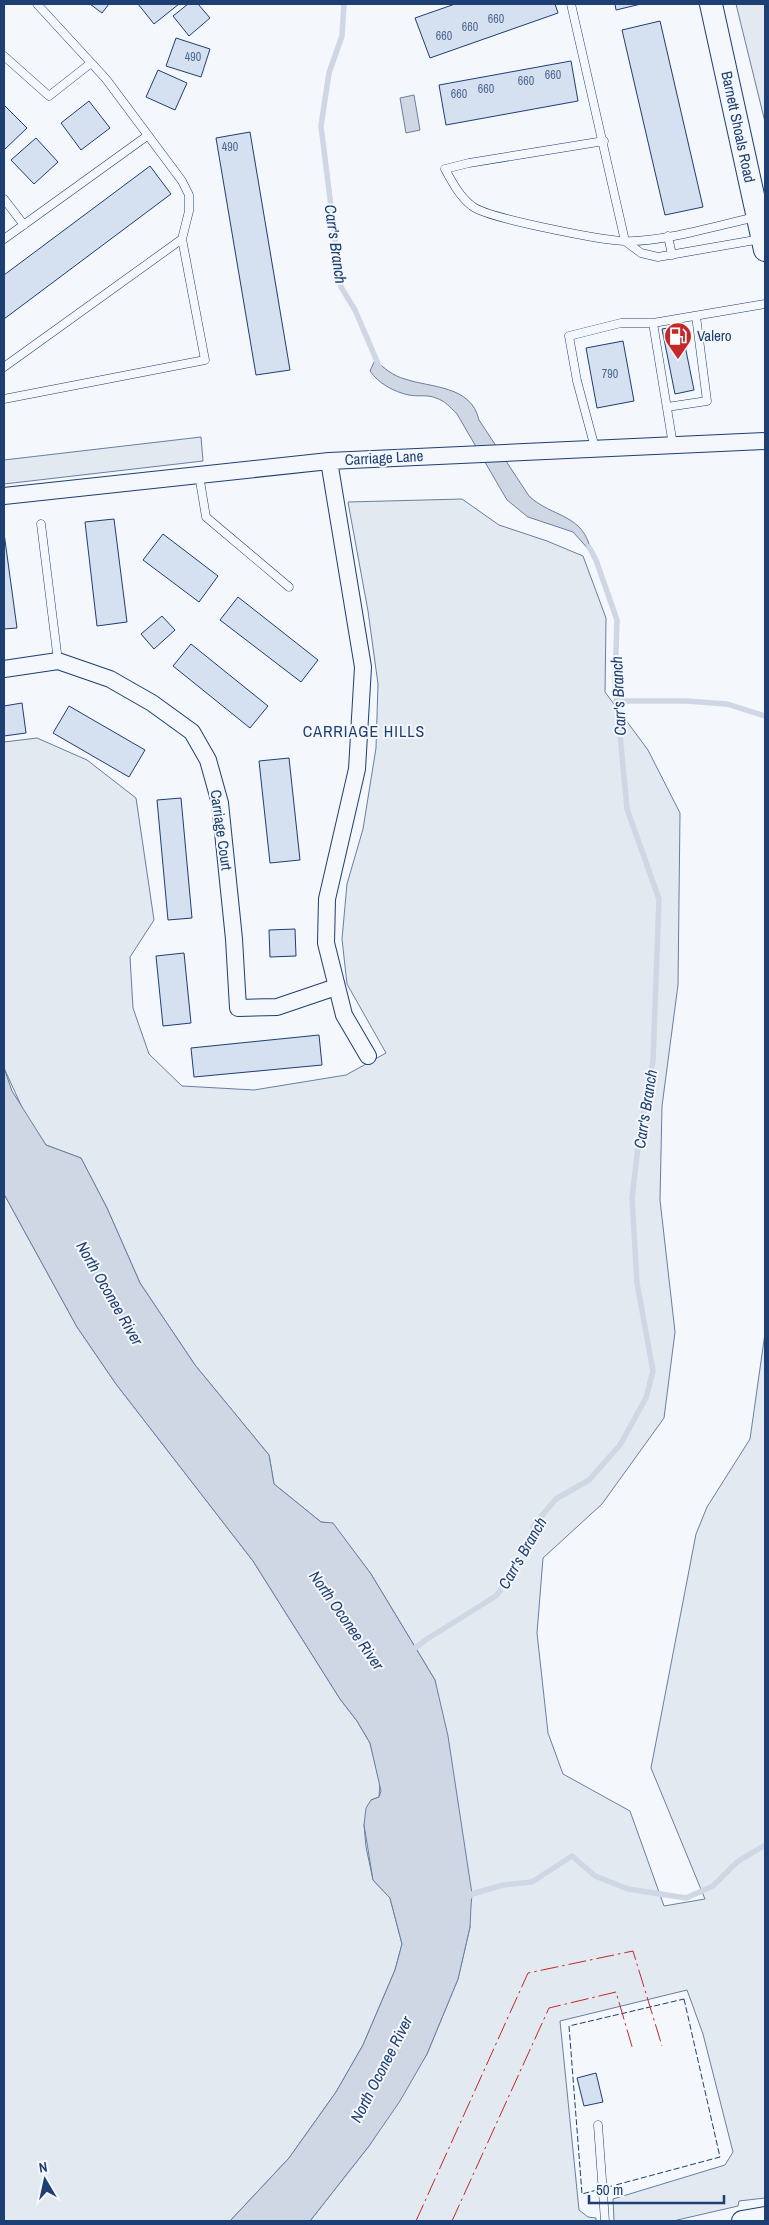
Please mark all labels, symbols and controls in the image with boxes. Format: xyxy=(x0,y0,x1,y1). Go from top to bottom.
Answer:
house number: 660 xyxy=(488,11,504,27)
house number: 660 xyxy=(462,19,478,35)
house number: 660 xyxy=(436,28,452,44)
house number: 490 xyxy=(185,49,201,65)
house number: 660 xyxy=(545,67,561,83)
street label: Barnett Shoals Road xyxy=(716,69,761,185)
house number: 660 xyxy=(518,73,534,89)
house number: 660 xyxy=(478,81,494,97)
house number: 660 xyxy=(451,86,467,102)
house number: 490 xyxy=(222,139,238,155)
water label: Carr's Branch xyxy=(320,203,352,285)
fuel station icon: Valero xyxy=(663,321,693,360)
place label: Valero xyxy=(697,325,732,346)
house number: 790 xyxy=(602,366,618,382)
street label: Carriage Lane xyxy=(344,445,424,470)
water label: Carr's Branch xyxy=(605,656,631,736)
district label: CARRIAGE HILLS xyxy=(303,720,425,742)
street label: Carriage Court xyxy=(205,788,238,872)
water label: Carr's Branch xyxy=(628,1068,662,1150)
water label: North Oconee River xyxy=(71,1237,149,1350)
water label: Carr's Branch xyxy=(493,1513,551,1593)
water label: North Oconee River xyxy=(305,1566,390,1675)
water label: North Oconee River xyxy=(345,2011,418,2126)
north arrow xyxy=(20,2155,70,2205)
text: N xyxy=(37,2158,48,2177)
scale bar xyxy=(589,2172,724,2204)
text: 50 m xyxy=(596,2179,623,2200)

